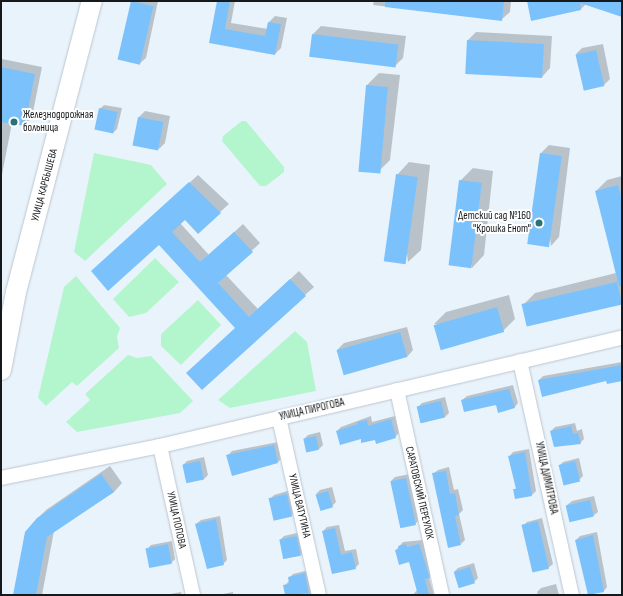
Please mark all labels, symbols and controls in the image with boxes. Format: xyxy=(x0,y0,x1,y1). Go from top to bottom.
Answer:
place label: Железнодорожная больница xyxy=(23,109,93,135)
marker: Железнодорожная больница xyxy=(8,116,20,128)
street label: УЛИЦА КАРБЫШЕВА xyxy=(29,147,61,223)
place label: Детский сад №160 "Крошка Енот" xyxy=(458,210,531,236)
marker: Детский сад №160 "Крошка Енот" xyxy=(534,218,544,228)
street label: УЛИЦА ПИРОГОВА xyxy=(278,396,346,424)
street label: УЛИЦА ДИМИТРОВА xyxy=(532,441,560,515)
street label: САРАТОВСКИЙ ПЕРЕУЛОК xyxy=(402,445,436,541)
street label: УЛИЦА ВАТУТИНА xyxy=(285,473,313,539)
street label: УЛИЦА ПОПОВА xyxy=(164,490,188,550)

